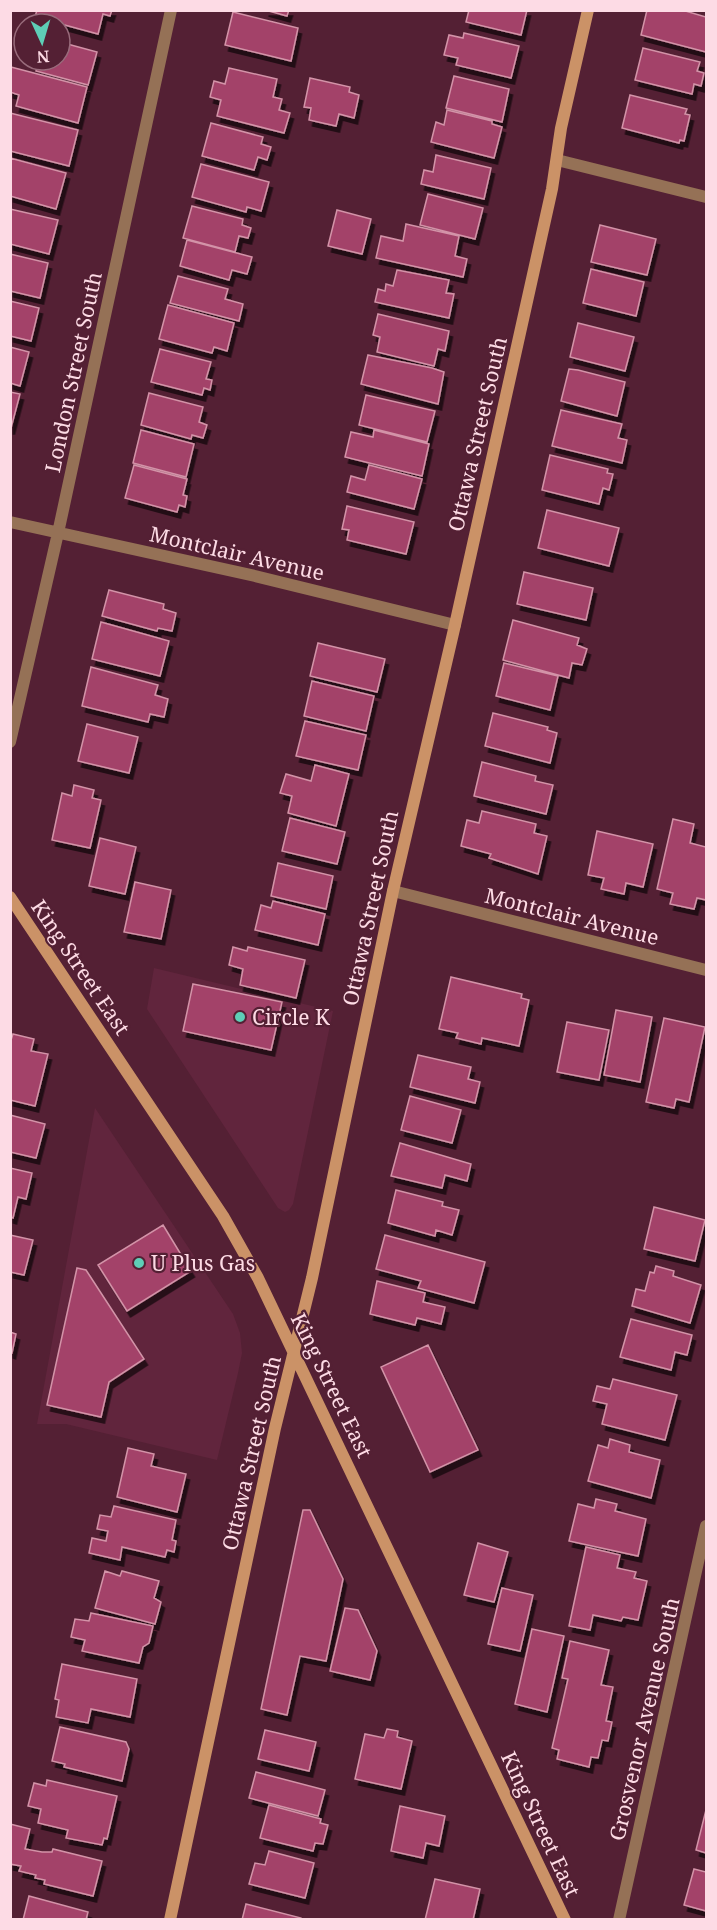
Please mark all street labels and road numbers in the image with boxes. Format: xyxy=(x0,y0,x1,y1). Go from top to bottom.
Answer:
street label: London Street South xyxy=(38,269,108,475)
street label: Ottawa Street South xyxy=(441,334,513,534)
street label: Montclair Avenue xyxy=(147,519,327,587)
street label: Ottawa Street South xyxy=(336,808,404,1008)
street label: Montclair Avenue xyxy=(482,881,662,951)
street label: King Street East xyxy=(25,894,137,1040)
street label: King Street East xyxy=(285,1308,379,1462)
street label: Ottawa Street South xyxy=(215,1353,287,1553)
street label: Grosvenor Avenue South xyxy=(602,1595,686,1843)
street label: King Street East xyxy=(495,1747,587,1901)

